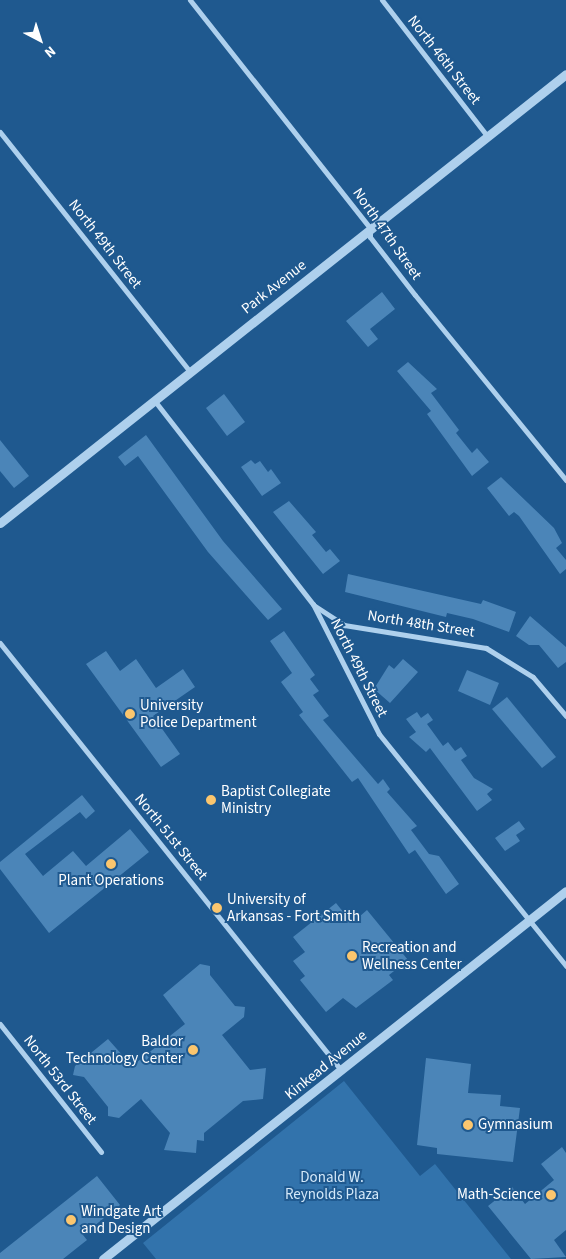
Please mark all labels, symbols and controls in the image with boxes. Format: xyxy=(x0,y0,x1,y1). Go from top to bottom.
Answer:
street label: North 46th Street xyxy=(404,12,484,108)
north arrow xyxy=(15,15,65,65)
text: N xyxy=(40,41,60,62)
street label: North 47th Street xyxy=(349,185,425,283)
street label: North 49th Street xyxy=(65,196,145,292)
street label: Park Avenue xyxy=(238,256,310,318)
street label: North 48th Street xyxy=(366,607,476,641)
street label: North 49th Street xyxy=(326,616,392,720)
place label: University Police Department xyxy=(140,696,257,731)
marker: University Police Department xyxy=(124,708,136,720)
place label: Baptist Collegiate Ministry xyxy=(221,782,331,817)
street label: North 51st Street xyxy=(131,790,211,884)
marker: Baptist Collegiate Ministry xyxy=(205,794,217,806)
marker: Plant Operations xyxy=(105,858,117,870)
place label: Plant Operations xyxy=(58,872,164,890)
place label: University of Arkansas - Fort Smith xyxy=(227,890,360,925)
marker: University of Arkansas - Fort Smith xyxy=(211,902,223,914)
place label: Recreation and Wellness Center xyxy=(362,938,462,973)
marker: Recreation and Wellness Center xyxy=(346,950,358,962)
street label: Kinkead Avenue xyxy=(281,1027,371,1103)
street label: North 53rd Street xyxy=(20,1032,100,1128)
place label: Baldor Technology Center xyxy=(66,1032,183,1067)
marker: Baldor Technology Center xyxy=(187,1044,199,1056)
place label: Gymnasium xyxy=(478,1116,553,1134)
marker: Gymnasium xyxy=(462,1119,474,1131)
park label: Donald W. Reynolds Plaza xyxy=(285,1168,379,1203)
place label: Math-Science xyxy=(457,1186,541,1204)
marker: Math-Science xyxy=(545,1189,557,1201)
place label: Windgate Art and Design xyxy=(81,1202,161,1237)
marker: Windgate Art and Design xyxy=(65,1214,77,1226)

